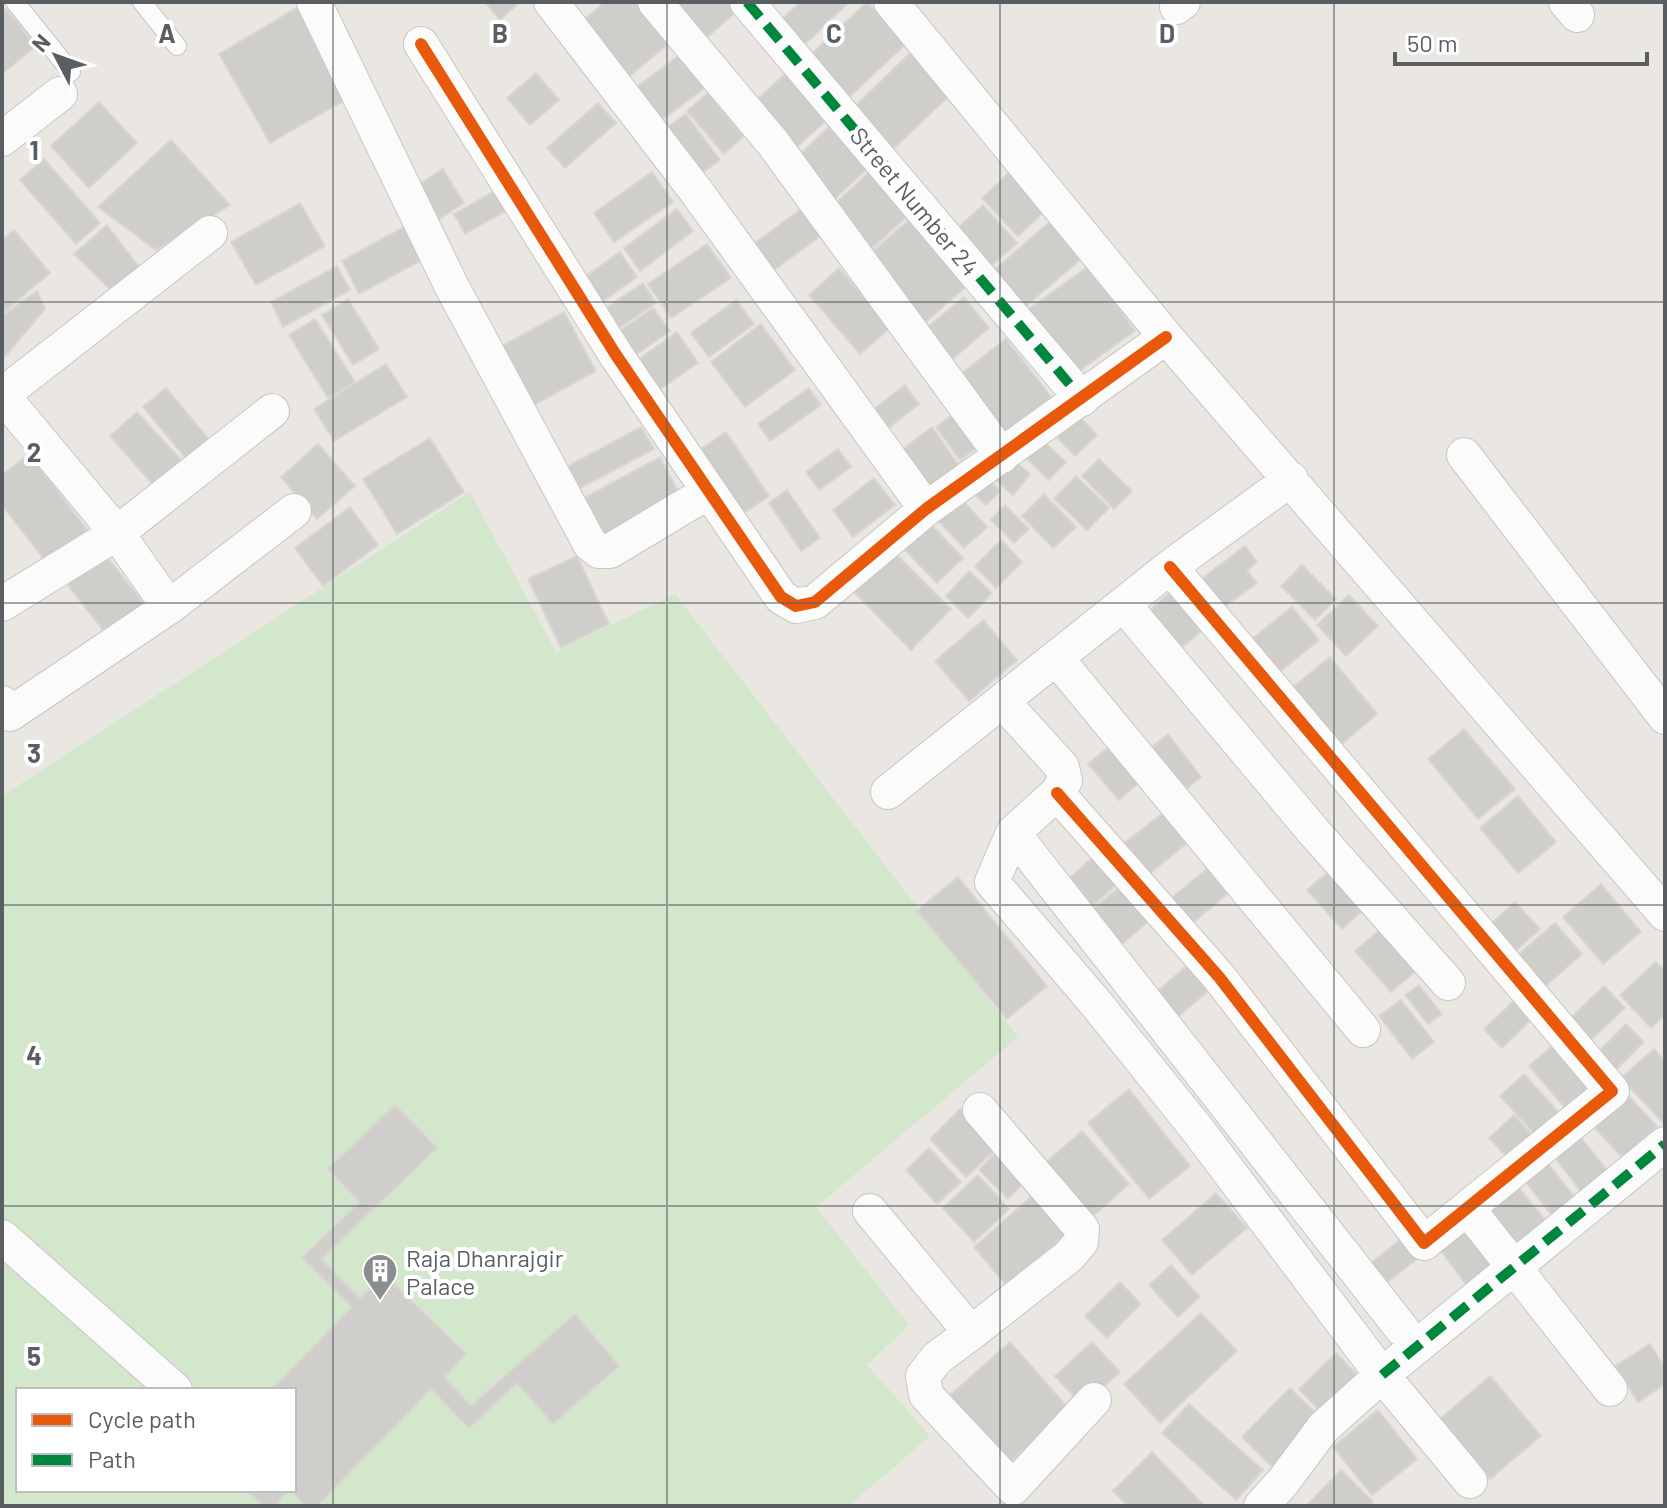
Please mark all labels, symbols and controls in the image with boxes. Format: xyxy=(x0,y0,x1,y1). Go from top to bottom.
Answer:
north arrow xyxy=(16,16,96,96)
scale bar xyxy=(1395,16,1647,66)
text: A xyxy=(158,17,176,48)
text: B xyxy=(492,17,508,48)
text: C xyxy=(826,17,842,48)
text: D xyxy=(1159,17,1175,48)
text: N xyxy=(26,28,55,56)
text: 50 m xyxy=(1407,28,1458,57)
street label: Street Number 24 xyxy=(845,121,985,281)
text: 1 xyxy=(29,134,39,165)
text: 2 xyxy=(27,436,41,467)
text: 3 xyxy=(27,737,41,768)
text: 4 xyxy=(26,1039,42,1070)
place label: Raja Dhanrajgir Palace xyxy=(406,1243,564,1300)
building icon: Raja Dhanrajgir Palace xyxy=(361,1252,399,1302)
text: 5 xyxy=(27,1340,41,1371)
legend xyxy=(16,1388,296,1492)
text: Cycle path xyxy=(88,1404,196,1433)
text: Path xyxy=(88,1444,136,1473)

